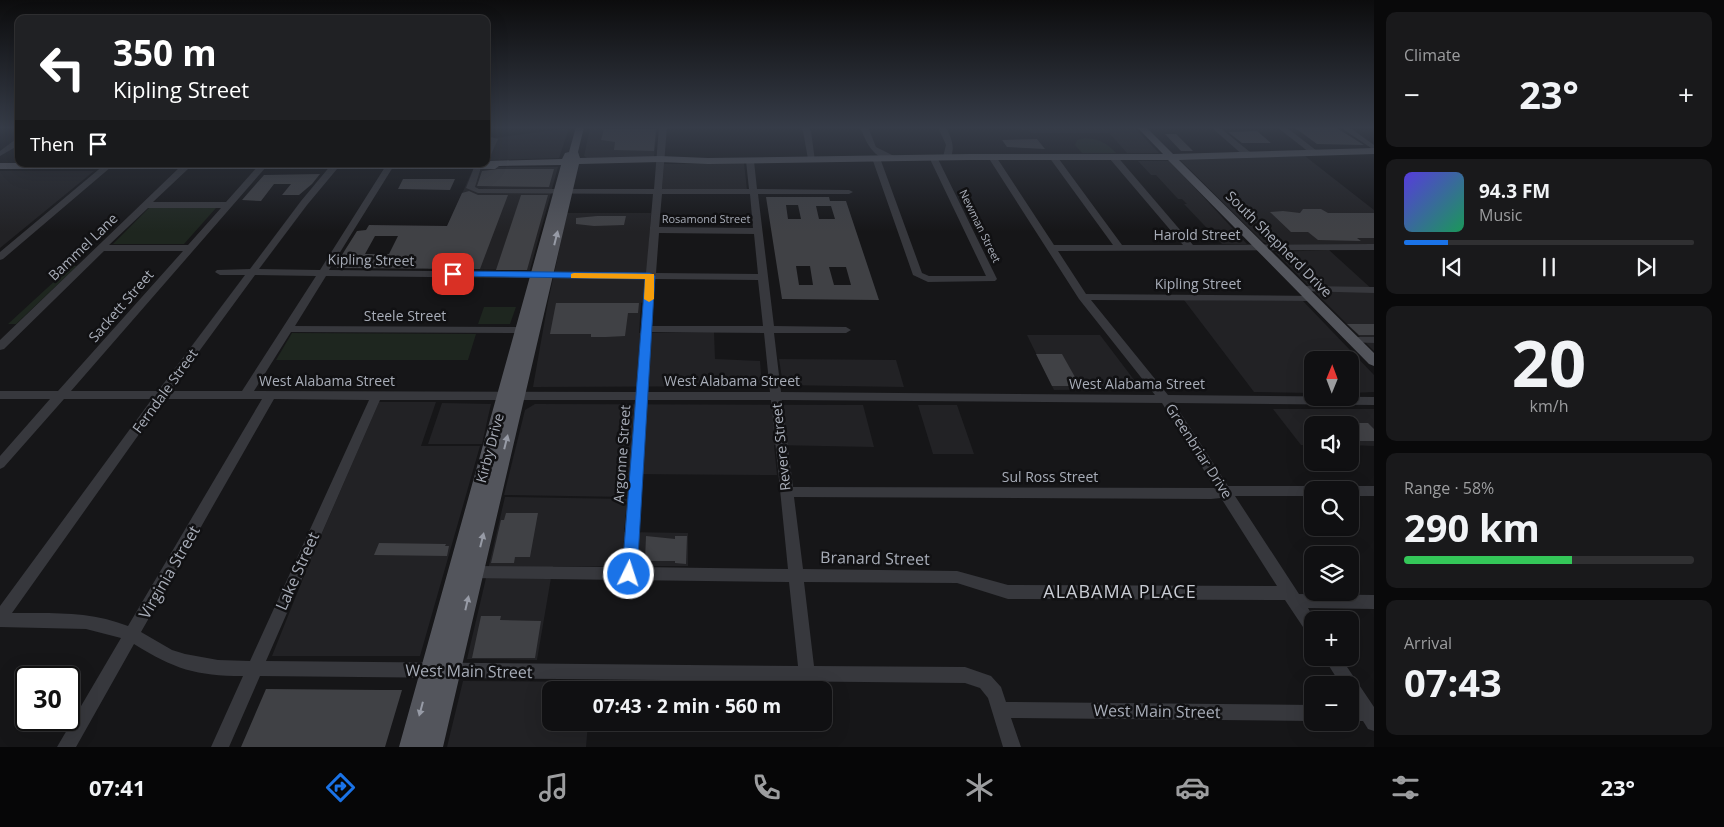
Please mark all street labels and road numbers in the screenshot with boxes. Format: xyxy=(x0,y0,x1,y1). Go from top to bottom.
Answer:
street label: South Shepherd Drive xyxy=(1222,186,1337,301)
street label: Newman Street xyxy=(956,187,1005,265)
street label: Bammel Lane xyxy=(44,209,121,284)
street label: Rosamond Street xyxy=(662,211,750,226)
street label: Harold Street xyxy=(1153,225,1241,244)
street label: Kipling Street xyxy=(328,249,415,270)
street label: Sackett Street xyxy=(84,265,157,346)
street label: Kipling Street xyxy=(1155,274,1241,293)
street label: Steele Street xyxy=(364,306,446,325)
street label: Ferndale Street xyxy=(128,345,202,437)
street label: West Alabama Street xyxy=(259,371,395,390)
street label: West Alabama Street xyxy=(664,371,800,390)
street label: West Alabama Street xyxy=(1069,374,1205,393)
street label: Greenbriar Drive xyxy=(1162,400,1237,502)
street label: Revere Street xyxy=(766,402,795,492)
street label: Argonne Street xyxy=(609,404,634,504)
street label: Kirby Drive xyxy=(471,411,508,485)
street label: Sul Ross Street xyxy=(1002,467,1098,486)
street label: Virginia Street xyxy=(133,521,205,623)
street label: Lake Street xyxy=(270,528,324,614)
street label: Branard Street xyxy=(820,546,930,570)
street label: West Main Street xyxy=(405,659,533,683)
street label: West Main Street xyxy=(1093,699,1221,723)

